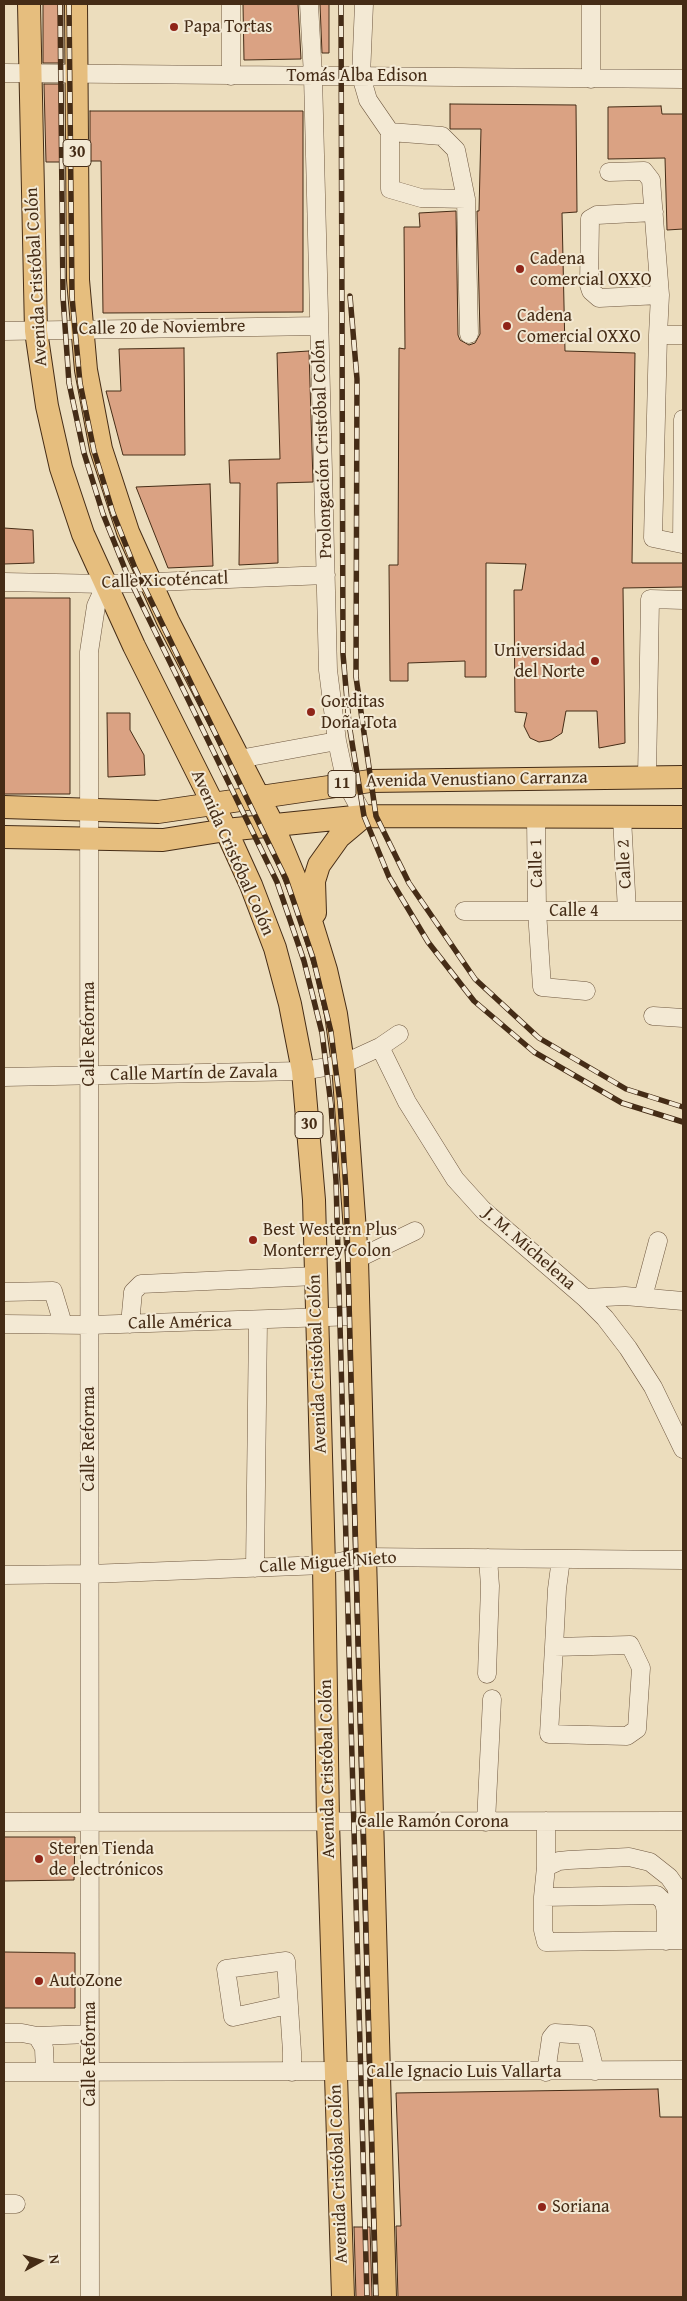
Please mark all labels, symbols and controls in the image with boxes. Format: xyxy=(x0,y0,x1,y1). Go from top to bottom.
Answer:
place label: Papa Tortas xyxy=(184,16,272,38)
marker: Papa Tortas xyxy=(168,21,180,33)
street label: Tomás Alba Edison xyxy=(287,65,427,87)
road number: 30 xyxy=(63,140,91,167)
street label: Avenida Cristóbal Colón xyxy=(22,187,52,367)
place label: Cadena comercial OXXO xyxy=(530,248,652,290)
marker: Cadena comercial OXXO xyxy=(514,263,526,275)
place label: Cadena Comercial OXXO xyxy=(517,305,641,348)
street label: Calle 20 de Noviembre xyxy=(78,316,246,340)
marker: Cadena Comercial OXXO xyxy=(501,320,513,332)
street label: Prolongación Cristóbal Colón xyxy=(308,339,338,559)
street label: Calle Xicoténcatl xyxy=(101,568,229,594)
place label: Universidad del Norte xyxy=(494,640,585,682)
marker: Universidad del Norte xyxy=(589,655,601,667)
place label: Gorditas Doña Tota xyxy=(321,691,397,734)
marker: Gorditas Doña Tota xyxy=(305,706,317,718)
street label: Avenida Cristóbal Colón xyxy=(186,767,278,939)
street label: Avenida Venustiano Carranza xyxy=(366,767,588,793)
road number: 11 xyxy=(328,771,356,798)
street label: Calle 1 xyxy=(526,838,548,888)
street label: Calle 2 xyxy=(613,839,637,889)
street label: Calle 4 xyxy=(549,900,599,922)
street label: Calle Reforma xyxy=(78,981,100,1087)
street label: Calle Martín de Zavala xyxy=(110,1062,278,1086)
road number: 30 xyxy=(295,1112,323,1138)
street label: J. M. Michelena xyxy=(478,1203,580,1295)
place label: Best Western Plus Monterrey Colon xyxy=(263,1219,397,1262)
marker: Best Western Plus Monterrey Colon xyxy=(247,1234,259,1246)
street label: Avenida Cristóbal Colón xyxy=(304,1274,332,1454)
street label: Calle América xyxy=(128,1311,232,1335)
street label: Calle Reforma xyxy=(78,1386,100,1492)
street label: Calle Miguel Nieto xyxy=(259,1547,397,1579)
street label: Avenida Cristóbal Colón xyxy=(316,1679,340,1859)
street label: Calle Ramón Corona xyxy=(357,1811,509,1833)
place label: Steren Tienda de electrónicos xyxy=(49,1838,163,1880)
marker: Steren Tienda de electrónicos xyxy=(33,1853,45,1865)
place label: AutoZone xyxy=(49,1970,122,1992)
marker: AutoZone xyxy=(33,1975,45,1987)
street label: Calle Reforma xyxy=(79,2001,101,2107)
street label: Calle Ignacio Luis Vallarta xyxy=(367,2061,561,2083)
street label: Avenida Cristóbal Colón xyxy=(325,2084,353,2264)
place label: Soriana xyxy=(552,2196,610,2218)
marker: Soriana xyxy=(536,2201,548,2213)
north arrow xyxy=(15,2236,65,2286)
text: N xyxy=(44,2253,65,2265)

